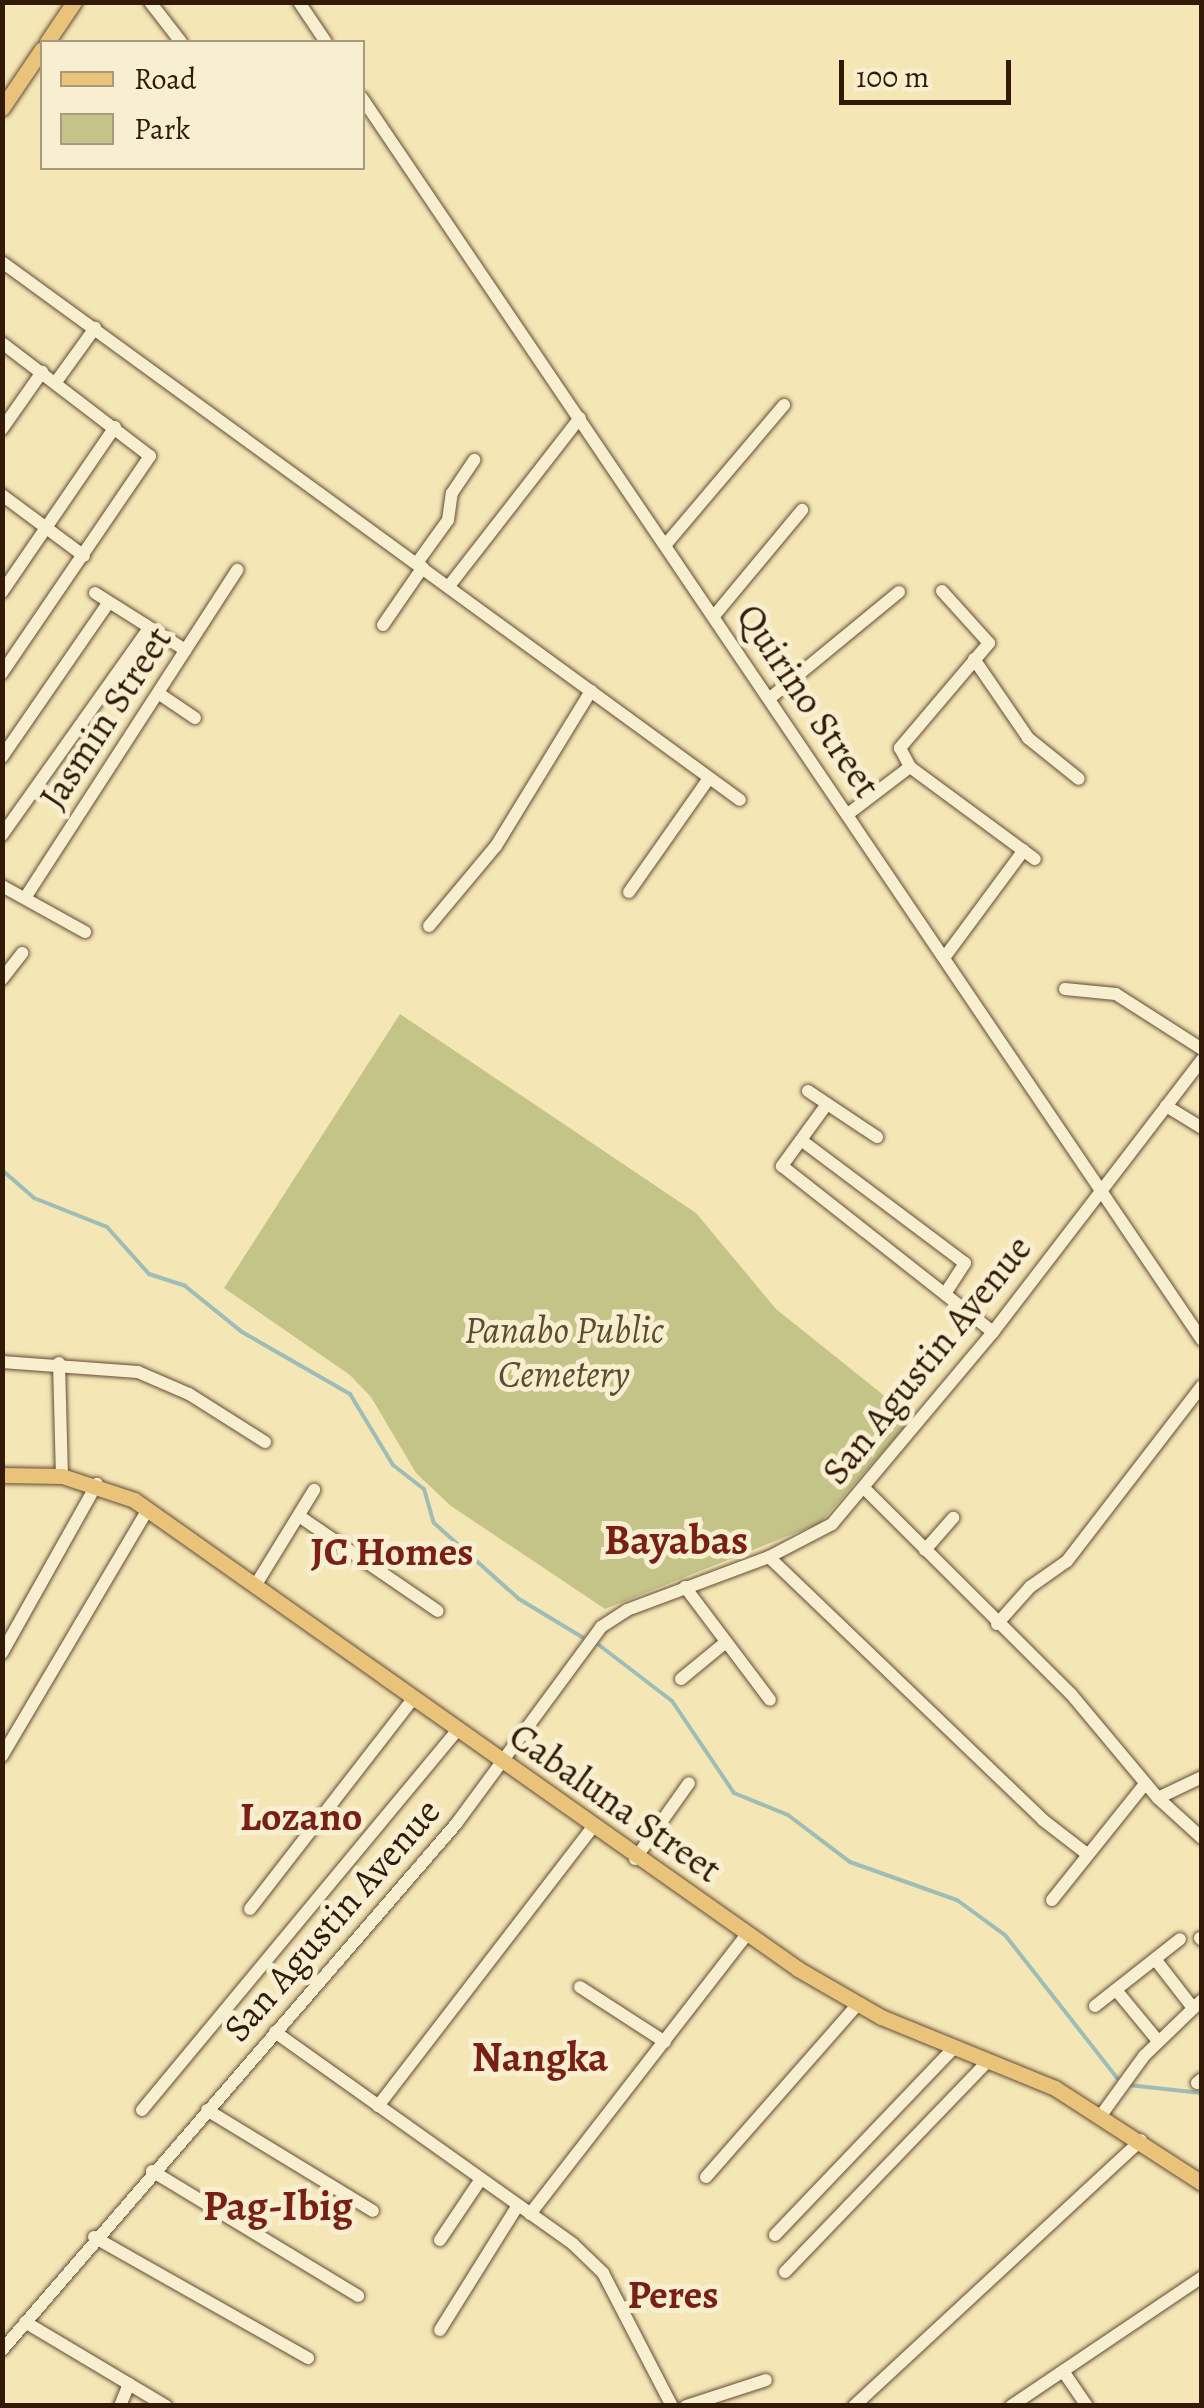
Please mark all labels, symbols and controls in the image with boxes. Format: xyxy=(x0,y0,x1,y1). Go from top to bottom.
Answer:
legend xyxy=(40,40,365,170)
scale bar xyxy=(844,40,1016,102)
text: 100 m xyxy=(856,57,929,97)
text: Road xyxy=(134,59,196,99)
text: Park xyxy=(134,109,190,149)
street label: Quirino Street xyxy=(727,596,889,806)
street label: Jasmin Street xyxy=(30,618,182,818)
street label: San Agustin Avenue xyxy=(813,1226,1041,1494)
park label: Panabo Public Cemetery xyxy=(464,1308,664,1398)
district label: Bayabas xyxy=(604,1515,748,1565)
district label: JC Homes xyxy=(311,1528,473,1576)
street label: Cabaluna Street xyxy=(500,1713,730,1893)
street label: San Agustin Avenue xyxy=(214,1789,450,2051)
district label: Lozano xyxy=(240,1793,362,1841)
district label: Nangka xyxy=(472,2032,608,2082)
district label: Pag-Ibig xyxy=(203,2181,353,2231)
district label: Peres xyxy=(627,2271,719,2319)

